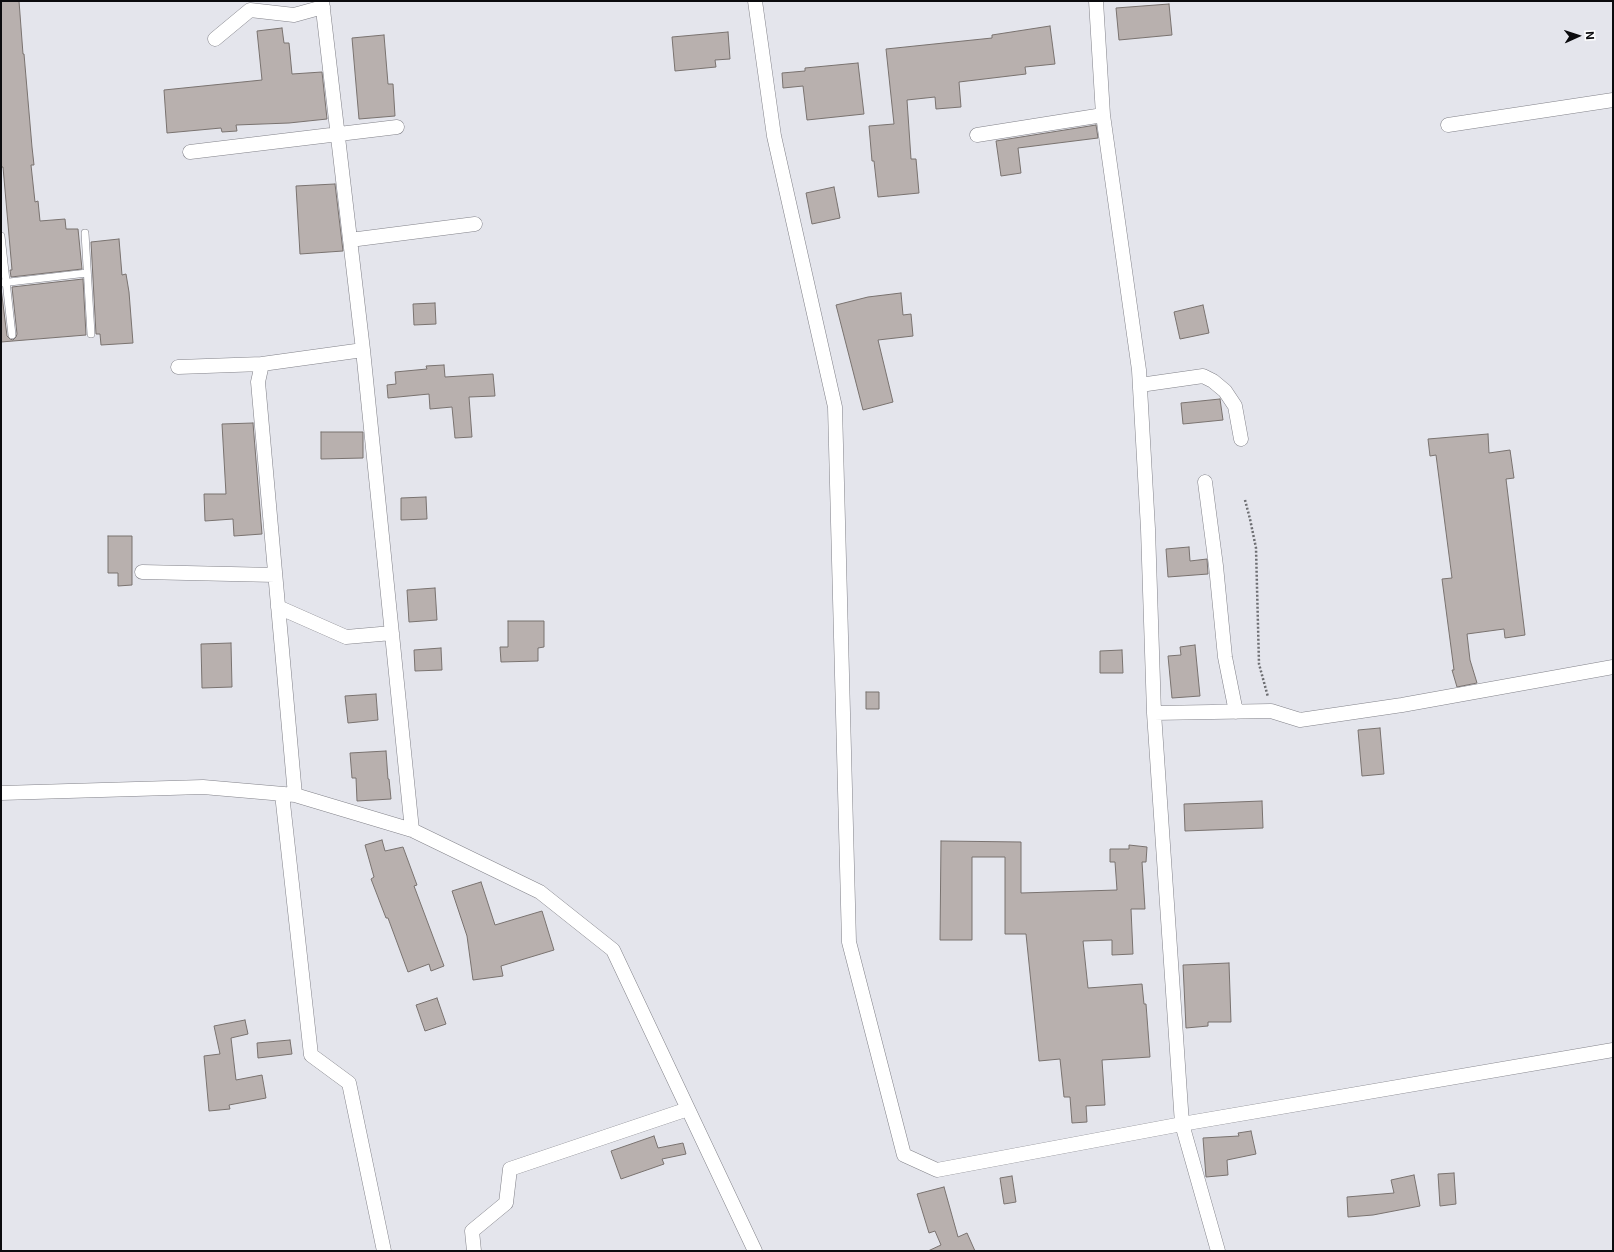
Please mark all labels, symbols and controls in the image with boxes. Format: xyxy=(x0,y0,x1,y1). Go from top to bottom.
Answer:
north arrow xyxy=(1558,16,1598,56)
text: N xyxy=(1583,31,1597,40)

